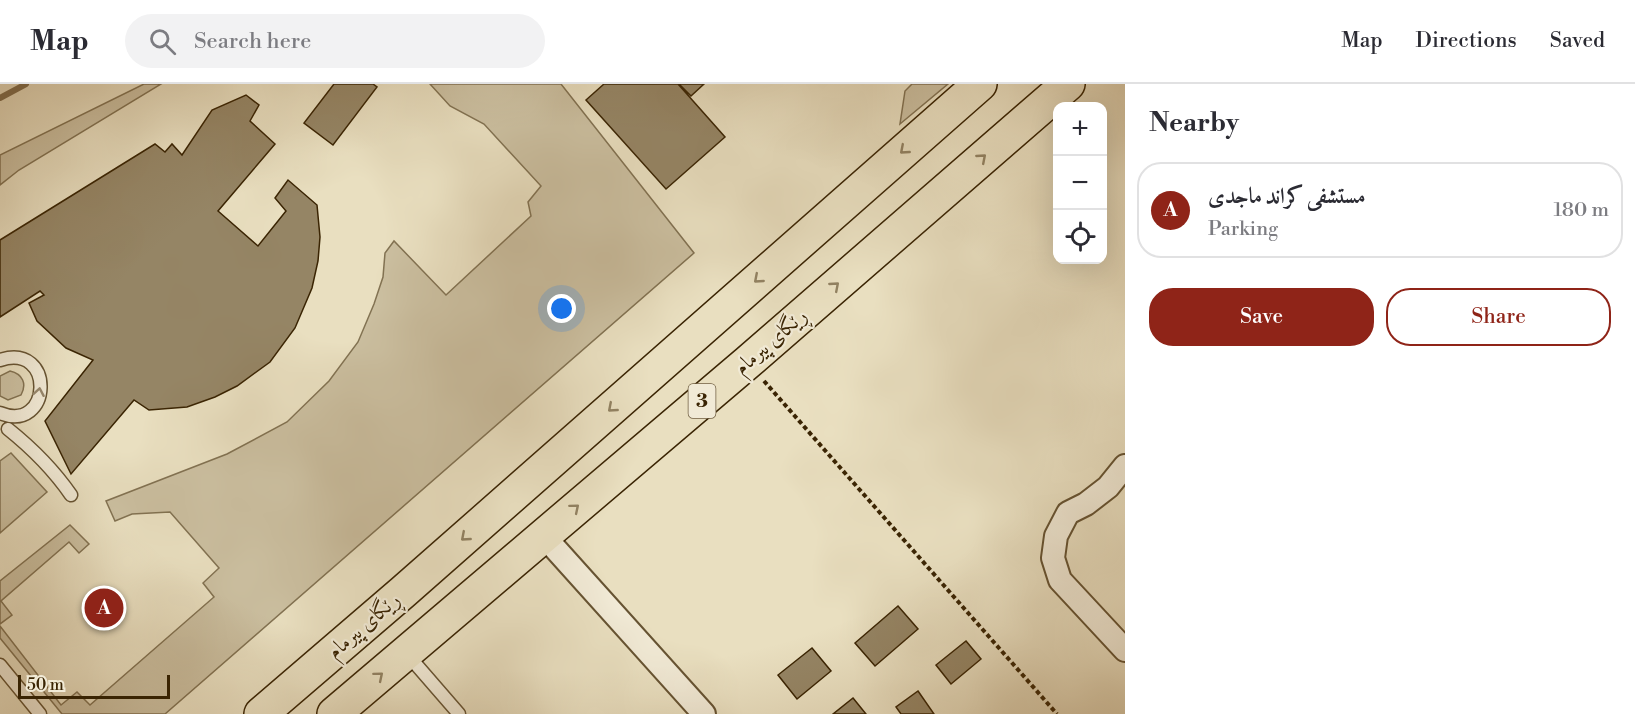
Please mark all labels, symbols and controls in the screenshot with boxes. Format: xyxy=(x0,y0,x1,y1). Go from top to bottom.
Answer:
search box xyxy=(125,14,545,68)
text: Map xyxy=(30,24,89,59)
icon: search xyxy=(146,25,179,58)
text: Search here xyxy=(194,28,311,55)
text: Map xyxy=(1341,28,1383,54)
text: Directions xyxy=(1416,28,1517,54)
text: Saved xyxy=(1550,28,1605,54)
map controls xyxy=(1053,102,1107,264)
button: + xyxy=(1053,102,1107,156)
text: Nearby xyxy=(1149,107,1239,139)
one-way arrow xyxy=(900,143,911,154)
one-way arrow xyxy=(975,154,986,165)
button: − xyxy=(1053,156,1107,210)
text: مستشفی کراند ماجدی xyxy=(1208,183,1366,210)
text: A xyxy=(1163,198,1178,223)
text: 180 m xyxy=(1554,198,1609,223)
button: locate xyxy=(1053,210,1107,264)
text: Parking xyxy=(1208,217,1278,242)
one-way arrow xyxy=(754,272,765,283)
one-way arrow xyxy=(828,282,839,293)
button: Save xyxy=(1149,288,1374,346)
button: Share xyxy=(1386,288,1611,346)
your location xyxy=(547,294,576,323)
street label: ڕێگای پیرمام xyxy=(728,302,815,384)
road number: 3 xyxy=(688,384,716,418)
one-way arrow xyxy=(32,387,45,397)
one-way arrow xyxy=(608,401,618,412)
one-way arrow xyxy=(568,505,579,516)
one-way arrow xyxy=(461,530,472,541)
pin: A xyxy=(84,586,124,630)
street label: ڕێگای پیرمام xyxy=(321,586,408,668)
scale bar xyxy=(18,672,170,700)
one-way arrow xyxy=(372,672,383,683)
text: 50 m xyxy=(27,675,64,695)

